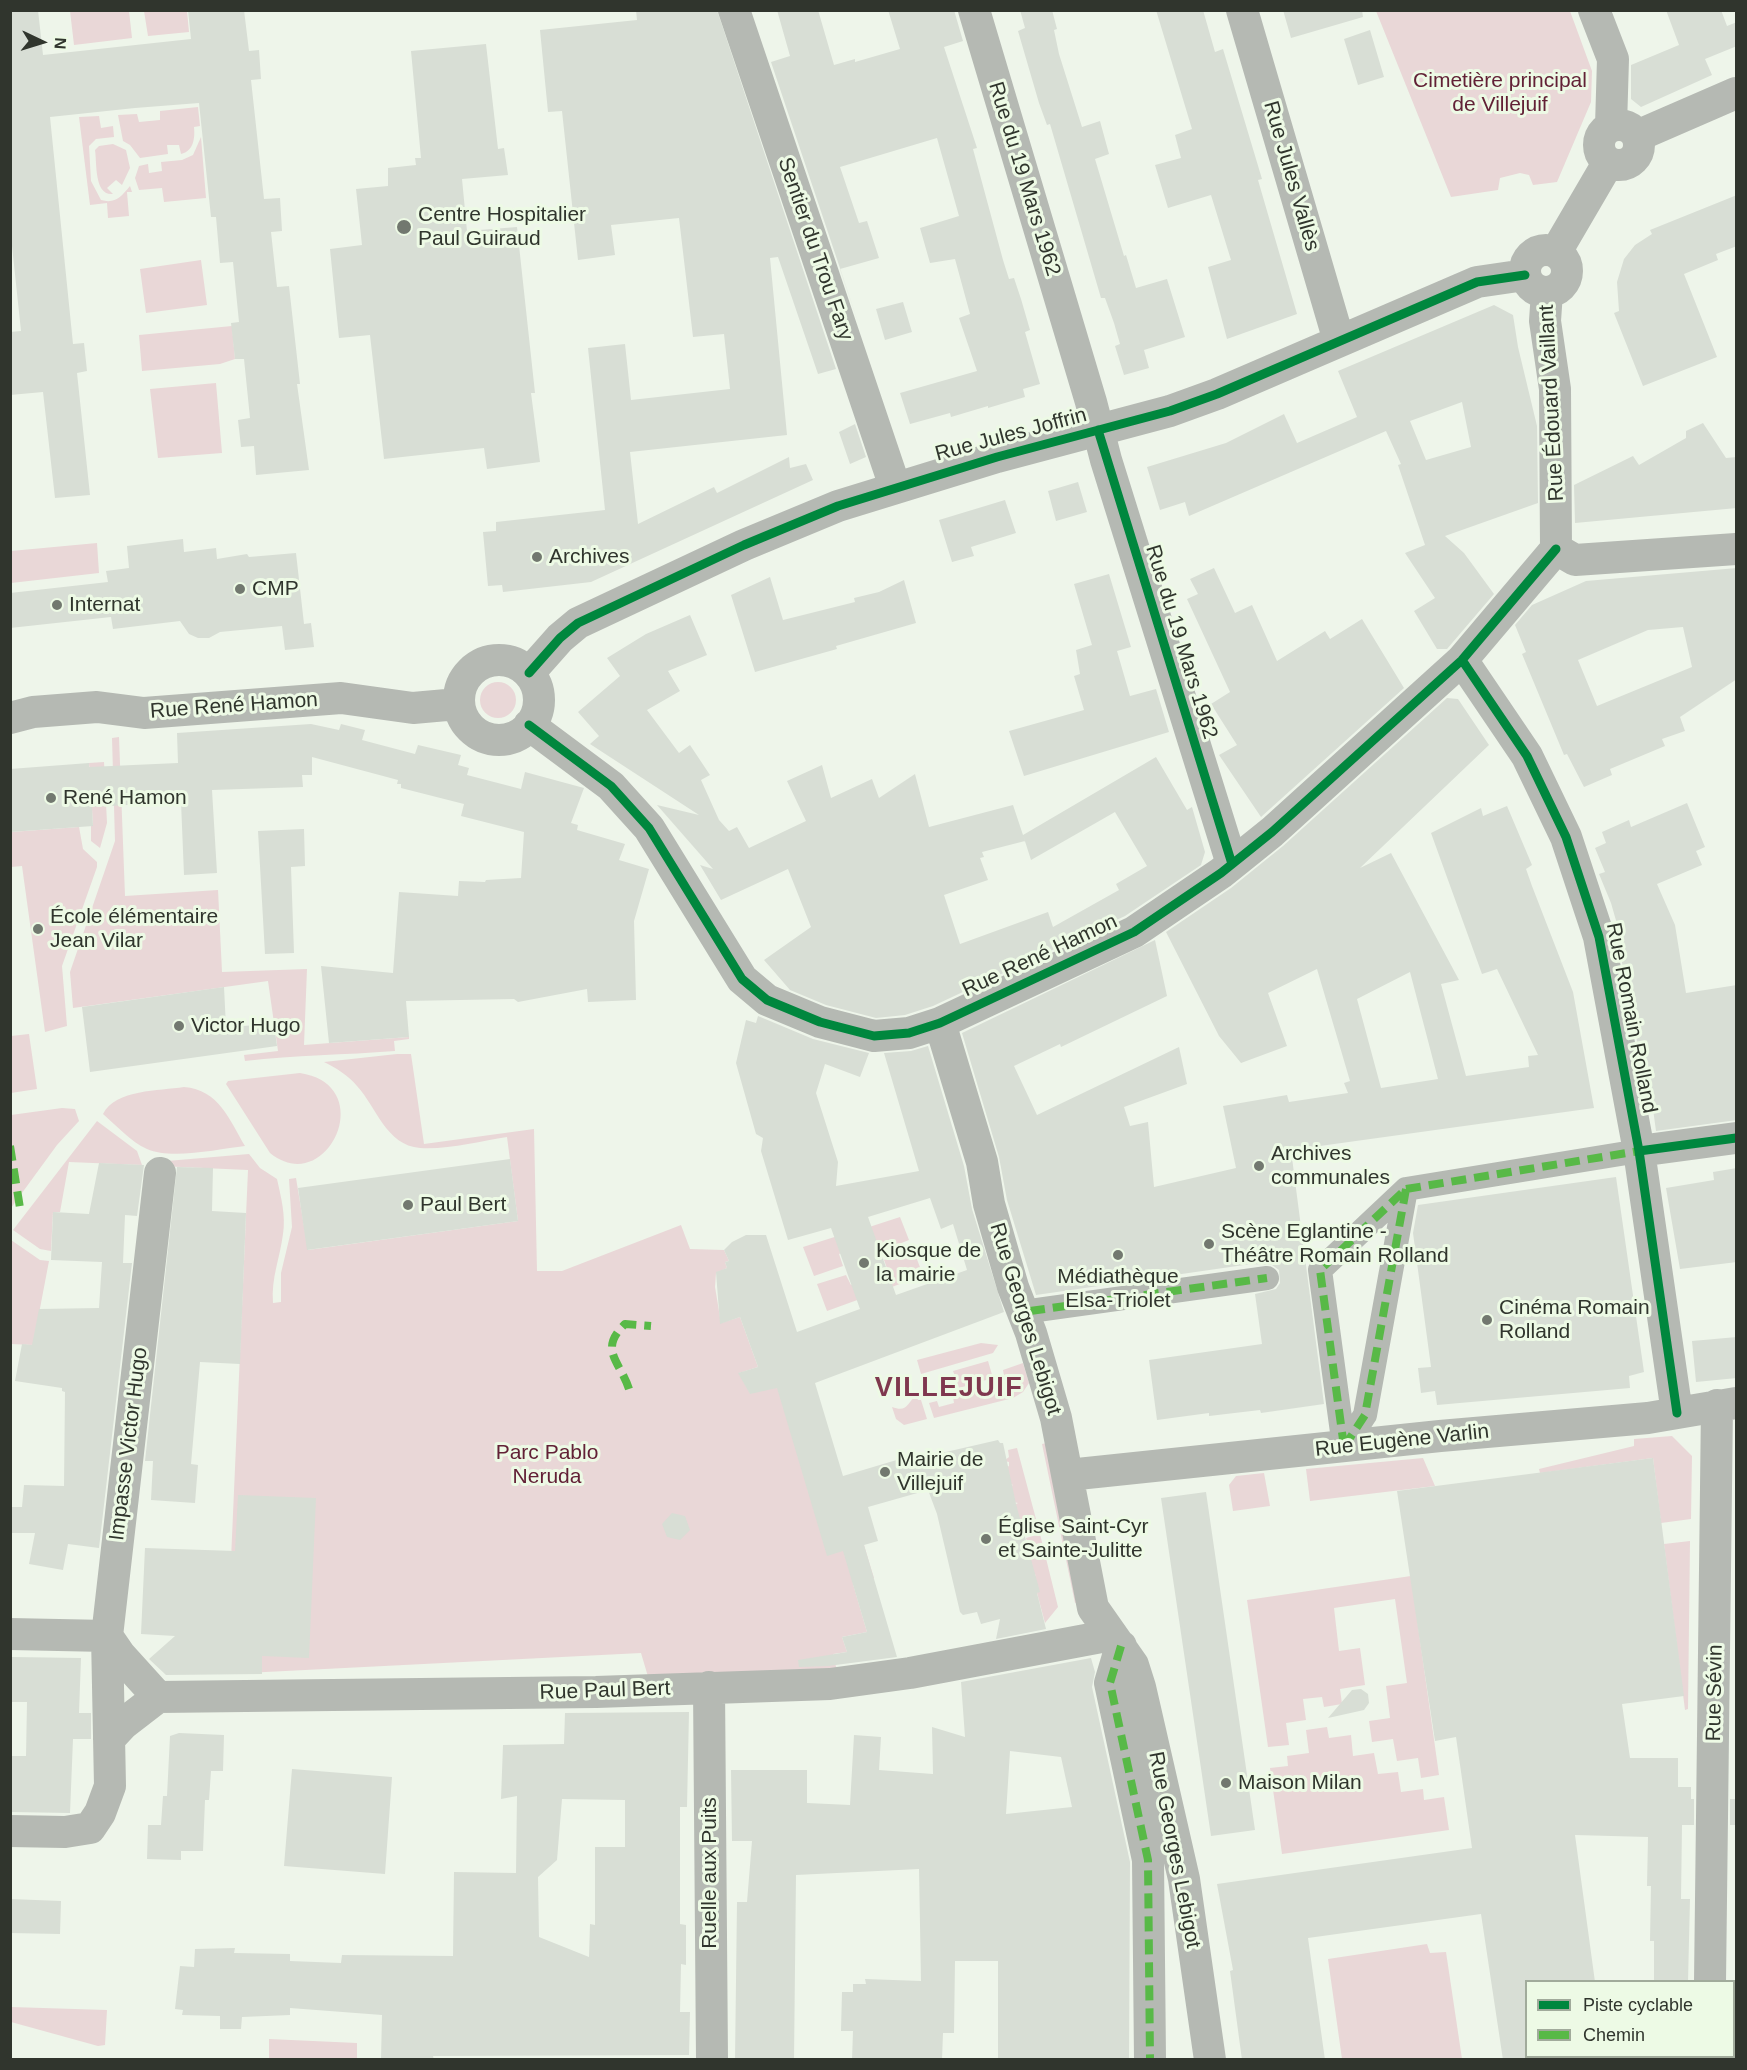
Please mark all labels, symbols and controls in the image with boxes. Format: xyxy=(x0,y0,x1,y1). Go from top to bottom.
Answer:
north arrow xyxy=(12,12,72,72)
text: N xyxy=(52,37,69,50)
park label: Cimetière principal de Villejuif xyxy=(1413,68,1587,118)
street label: Rue du 19 Mars 1962 xyxy=(982,79,1066,279)
street label: Rue Jules Vallès xyxy=(1258,98,1324,254)
street label: Sentier du Trou Fary xyxy=(772,154,858,344)
place label: Centre Hospitalier Paul Guiraud xyxy=(418,202,586,252)
marker: Centre Hospitalier Paul Guiraud xyxy=(395,218,413,236)
street label: Rue Édouard Vaillant xyxy=(1534,304,1570,502)
street label: Rue Jules Joffrin xyxy=(932,403,1090,467)
street label: Rue du 19 Mars 1962 xyxy=(1139,542,1223,742)
place label: Archives xyxy=(549,544,630,570)
marker: Archives xyxy=(530,550,544,564)
place label: CMP xyxy=(252,576,299,602)
marker: CMP xyxy=(233,582,247,596)
place label: Internat xyxy=(69,592,140,618)
marker: Internat xyxy=(50,598,64,612)
street label: Rue René Hamon xyxy=(149,688,319,724)
place label: René Hamon xyxy=(63,785,187,811)
marker: René Hamon xyxy=(44,791,58,805)
place label: École élémentaire Jean Vilar xyxy=(50,904,218,954)
street label: Rue René Hamon xyxy=(959,909,1121,1003)
street label: Rue Romain Rolland xyxy=(1600,920,1662,1116)
marker: École élémentaire Jean Vilar xyxy=(31,922,45,936)
place label: Victor Hugo xyxy=(191,1013,300,1039)
marker: Victor Hugo xyxy=(172,1019,186,1033)
place label: Archives communales xyxy=(1271,1141,1390,1191)
marker: Archives communales xyxy=(1252,1159,1266,1173)
place label: Paul Bert xyxy=(420,1192,506,1218)
marker: Paul Bert xyxy=(401,1198,415,1212)
place label: Scène Eglantine - Théâtre Romain Rolland xyxy=(1221,1219,1449,1269)
street label: Rue Georges Lebigot xyxy=(984,1220,1066,1418)
marker: Scène Eglantine - Théâtre Romain Rolland xyxy=(1202,1237,1216,1251)
place label: Kiosque de la mairie xyxy=(876,1238,981,1288)
marker: Médiathèque Elsa-Triolet xyxy=(1111,1248,1125,1262)
marker: Kiosque de la mairie xyxy=(857,1256,871,1270)
place label: Médiathèque Elsa-Triolet xyxy=(1057,1264,1179,1314)
place label: Cinéma Romain Rolland xyxy=(1499,1295,1650,1345)
marker: Cinéma Romain Rolland xyxy=(1480,1313,1494,1327)
street label: Impasse Victor Hugo xyxy=(105,1346,153,1542)
district label: VILLEJUIF xyxy=(875,1373,1023,1405)
street label: Rue Eugène Varlin xyxy=(1314,1419,1490,1463)
park label: Parc Pablo Neruda xyxy=(496,1440,598,1490)
place label: Mairie de Villejuif xyxy=(897,1447,983,1497)
marker: Mairie de Villejuif xyxy=(878,1465,892,1479)
place label: Église Saint-Cyr et Sainte-Julitte xyxy=(998,1514,1149,1564)
marker: Église Saint-Cyr et Sainte-Julitte xyxy=(979,1532,993,1546)
street label: Rue Sévin xyxy=(1702,1644,1728,1742)
street label: Rue Paul Bert xyxy=(539,1676,671,1706)
street label: Rue Georges Lebigot xyxy=(1143,1750,1205,1950)
place label: Maison Milan xyxy=(1238,1770,1362,1796)
marker: Maison Milan xyxy=(1219,1776,1233,1790)
street label: Ruelle aux Puits xyxy=(697,1797,723,1949)
legend xyxy=(1525,1980,1735,2058)
text: Piste cyclable xyxy=(1583,1995,1693,2015)
text: Chemin xyxy=(1583,2025,1645,2045)

